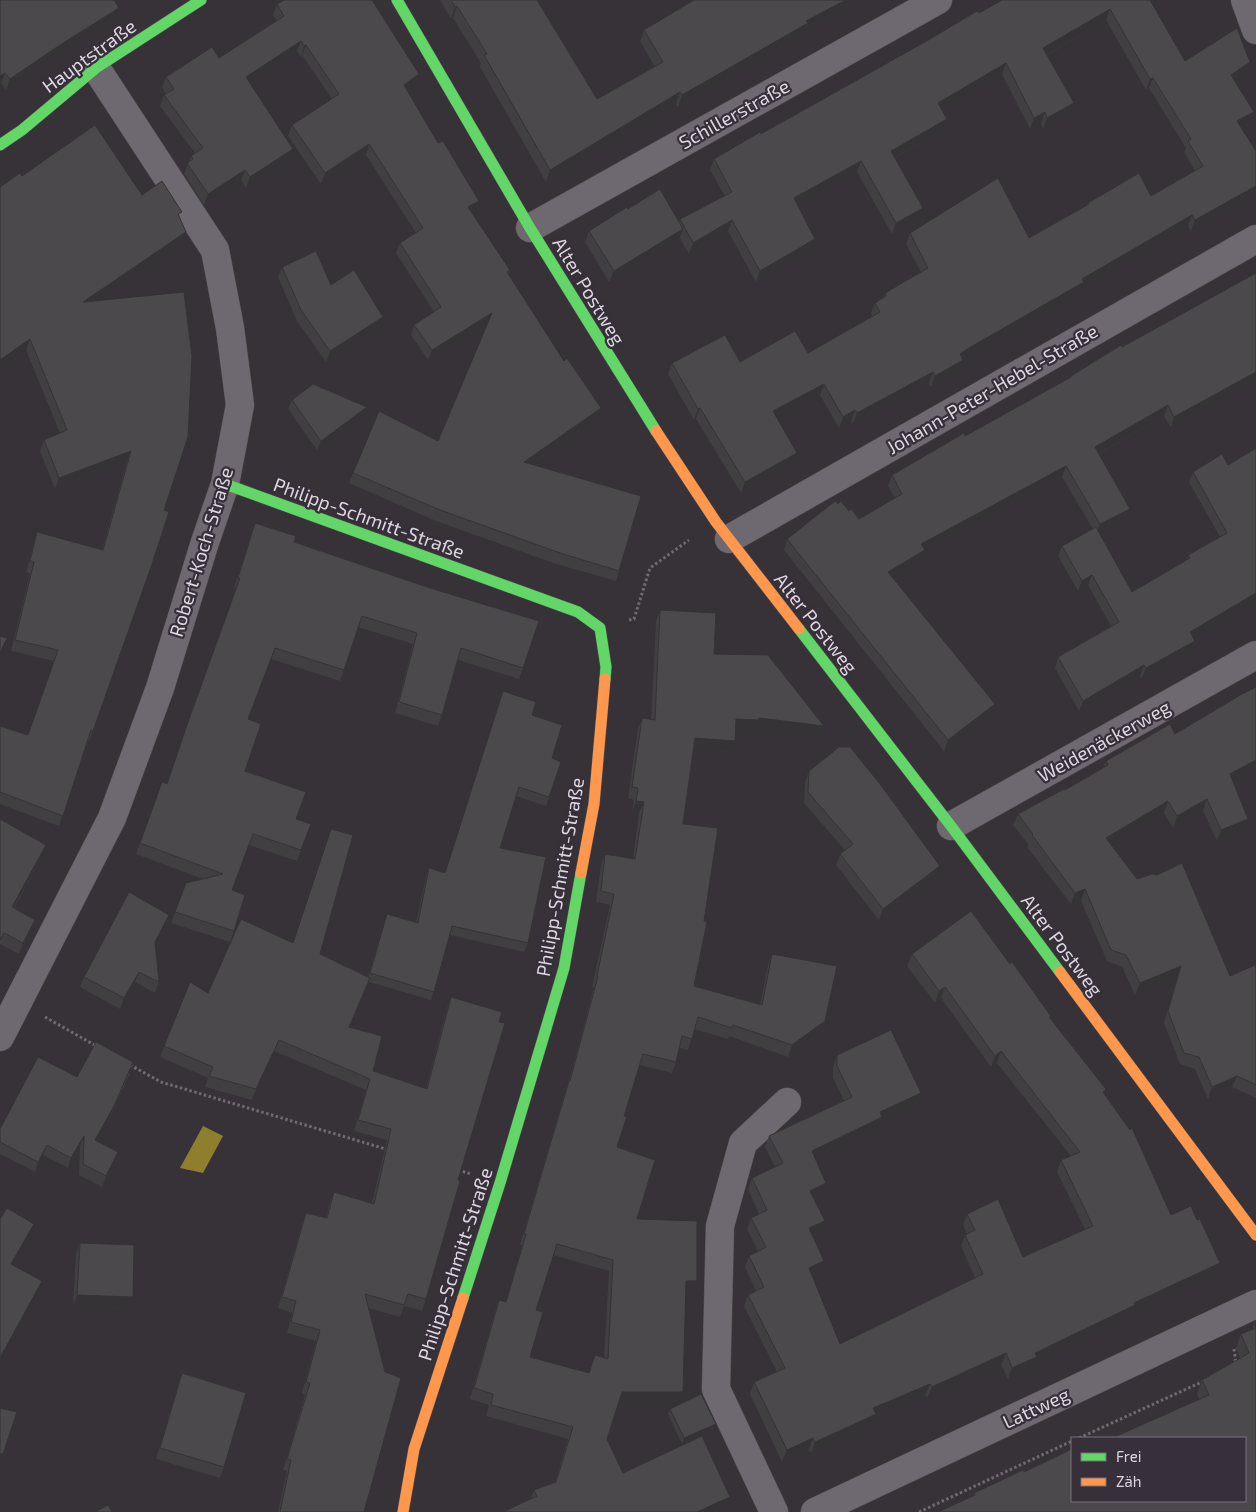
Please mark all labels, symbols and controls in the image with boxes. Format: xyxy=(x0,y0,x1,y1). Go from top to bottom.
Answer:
street label: Hauptstraße xyxy=(37,14,140,97)
street label: Schillerstraße xyxy=(674,74,793,153)
street label: Alter Postweg xyxy=(548,233,631,349)
street label: Johann-Peter-Hebel-Straße xyxy=(882,319,1101,458)
street label: Robert-Koch-Straße xyxy=(164,464,237,639)
street label: Philipp-Schmitt-Straße xyxy=(271,472,468,563)
street label: Alter Postweg xyxy=(770,568,863,678)
street label: Weidenäckerweg xyxy=(1033,694,1174,787)
street label: Philipp-Schmitt-Straße xyxy=(531,776,588,978)
street label: Alter Postweg xyxy=(1017,889,1108,1000)
street label: Philipp-Schmitt-Straße xyxy=(412,1164,497,1363)
street label: Lattweg xyxy=(999,1382,1073,1433)
legend xyxy=(1071,1437,1246,1502)
text: Frei xyxy=(1116,1447,1141,1465)
text: Zäh xyxy=(1116,1472,1141,1490)

